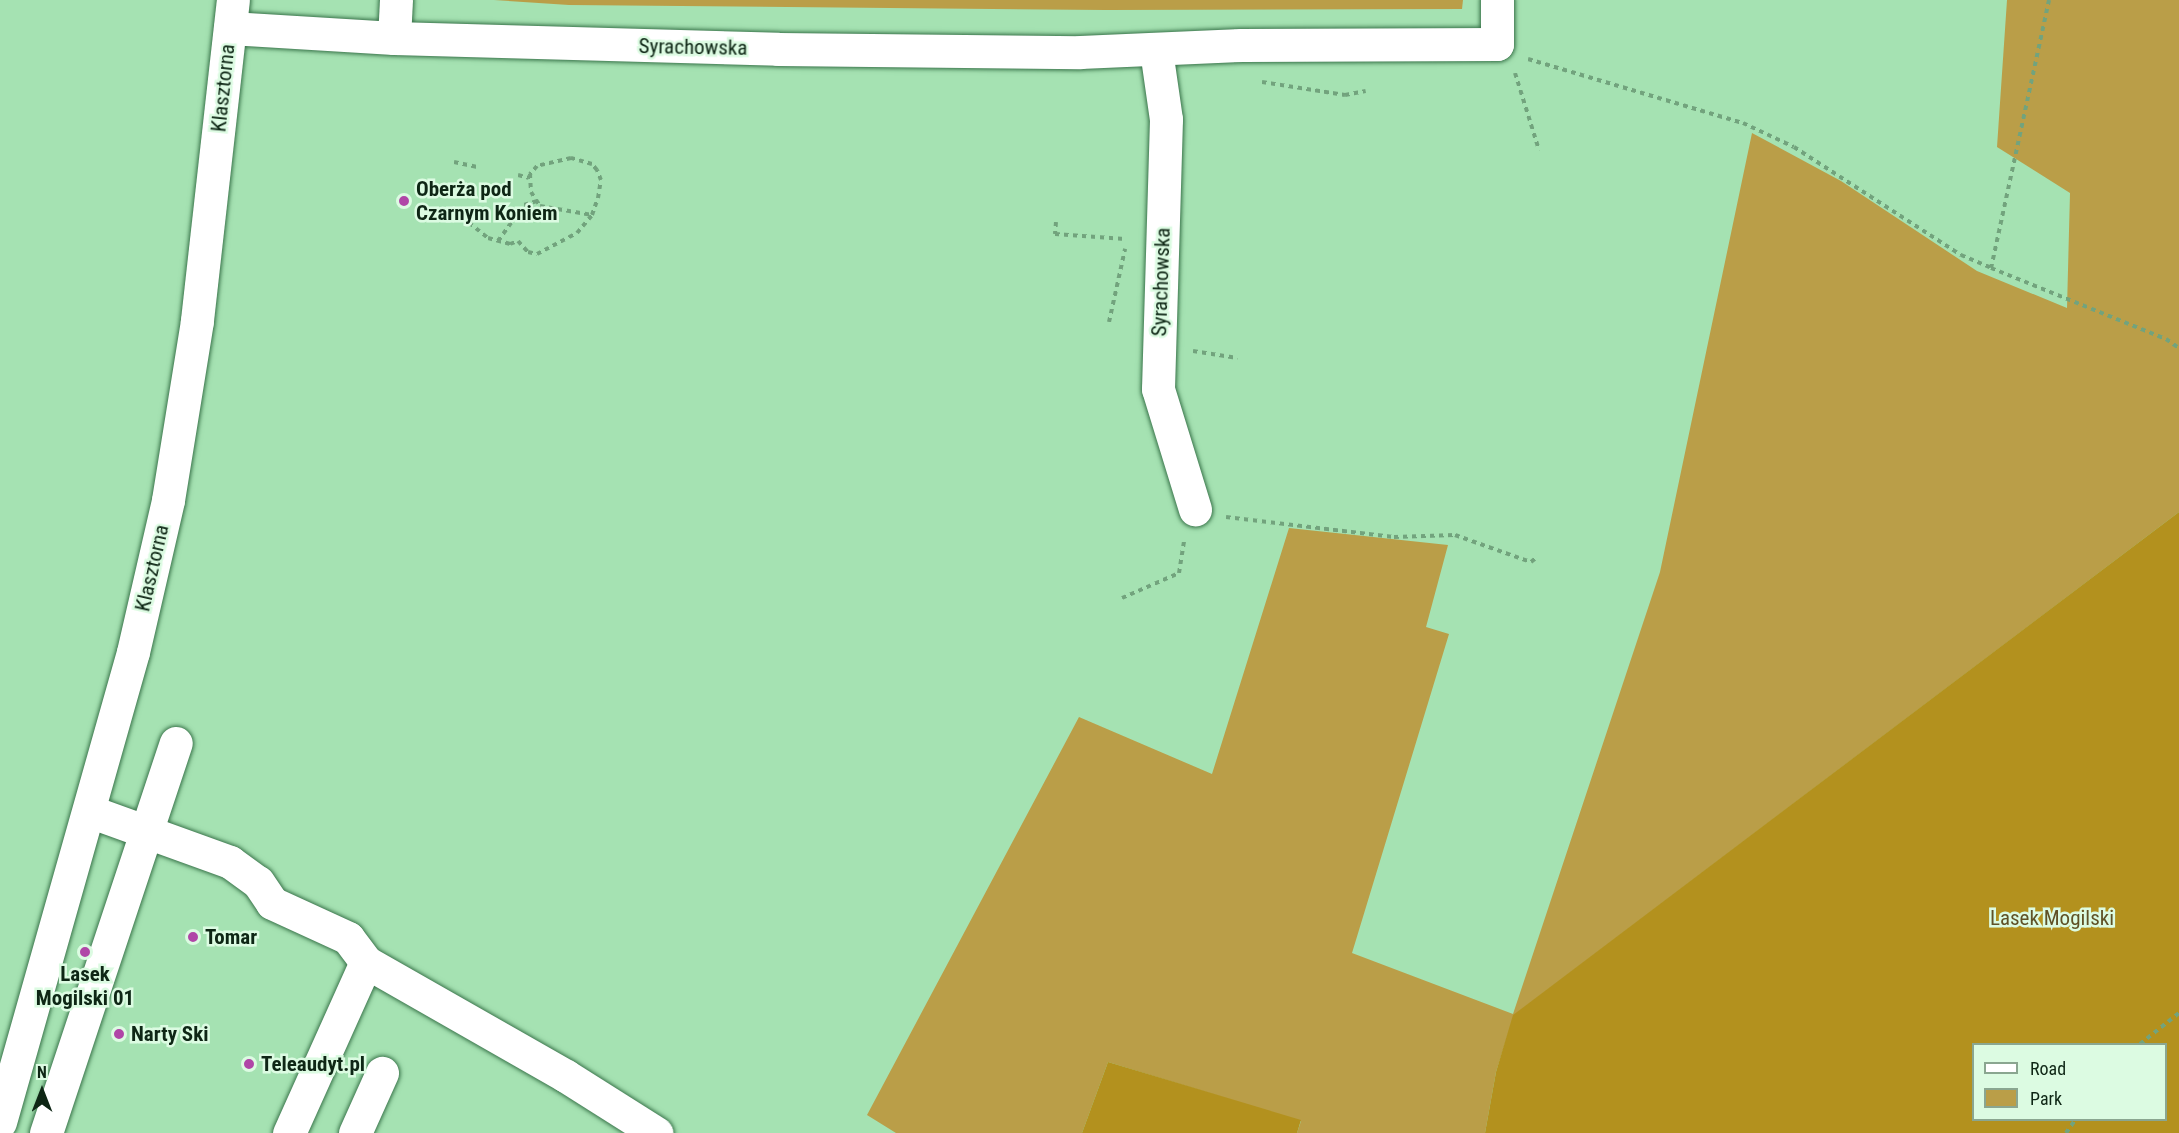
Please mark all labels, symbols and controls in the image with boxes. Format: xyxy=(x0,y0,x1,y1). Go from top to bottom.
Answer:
street label: Syrachowska xyxy=(638,33,748,61)
street label: Klasztorna xyxy=(206,43,240,133)
place label: Oberża pod Czarnym Koniem xyxy=(416,176,557,226)
marker: Oberża pod Czarnym Koniem xyxy=(397,194,411,208)
street label: Syrachowska xyxy=(1147,227,1175,337)
street label: Klasztorna xyxy=(130,522,174,614)
park label: Lasek Mogilski xyxy=(1990,905,2114,931)
place label: Tomar xyxy=(205,924,257,950)
marker: Tomar xyxy=(186,930,200,944)
marker: Lasek Mogilski 01 xyxy=(78,945,92,959)
place label: Lasek Mogilski 01 xyxy=(36,961,134,1011)
place label: Narty Ski xyxy=(131,1021,209,1047)
marker: Narty Ski xyxy=(112,1027,126,1041)
legend xyxy=(1972,1043,2167,1121)
place label: Teleaudyt.pl xyxy=(261,1051,365,1077)
marker: Teleaudyt.pl xyxy=(242,1057,256,1071)
text: Road xyxy=(2030,1058,2066,1079)
north arrow xyxy=(12,1061,72,1121)
text: N xyxy=(37,1063,47,1082)
text: Park xyxy=(2030,1088,2062,1109)

